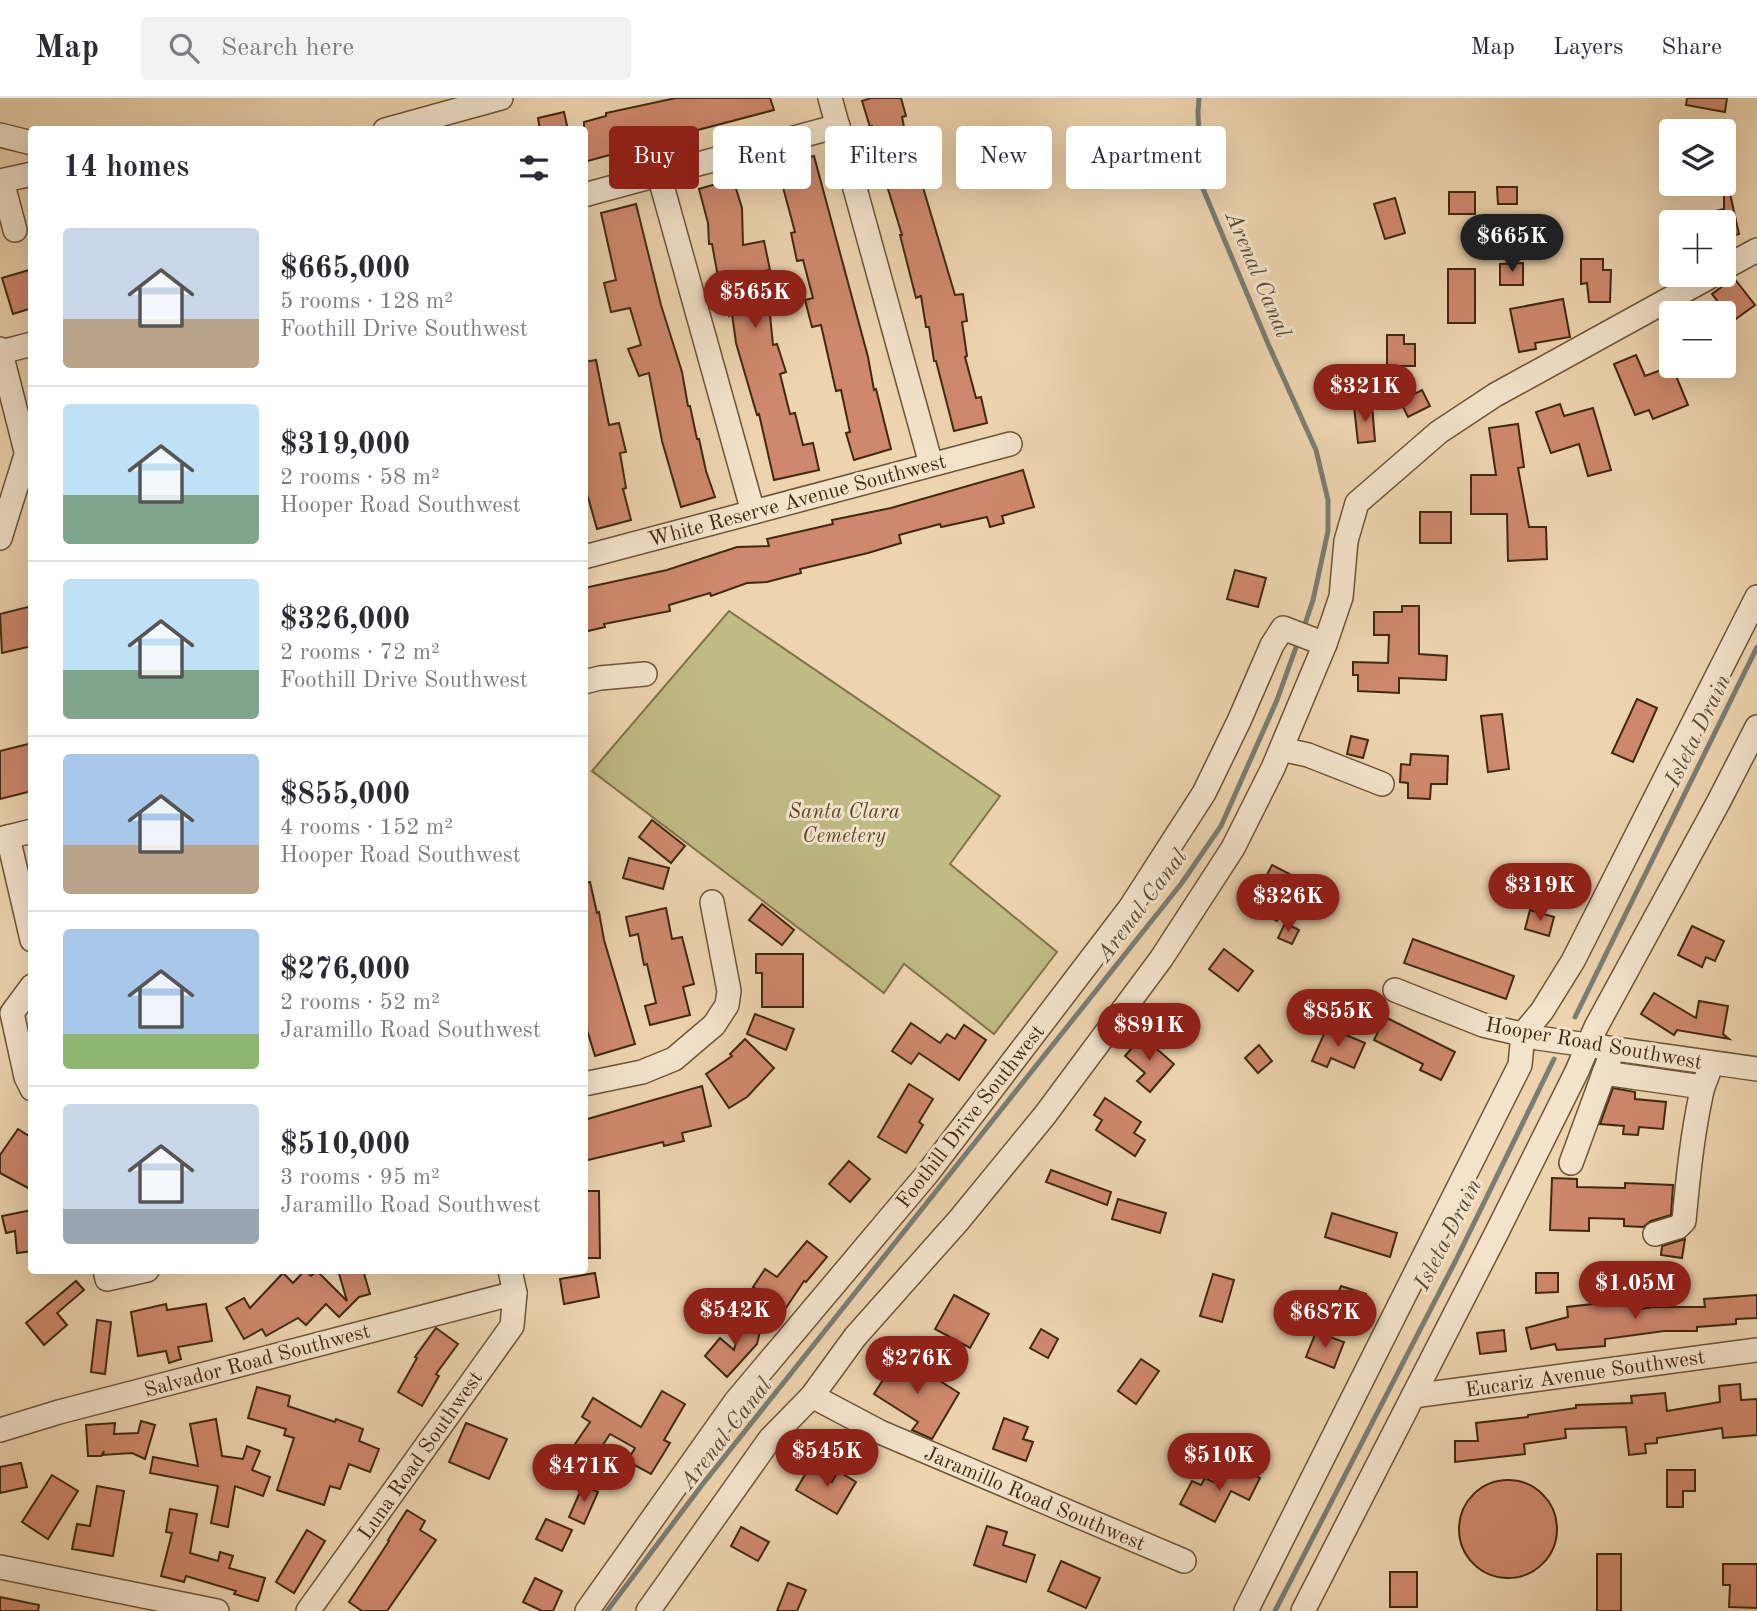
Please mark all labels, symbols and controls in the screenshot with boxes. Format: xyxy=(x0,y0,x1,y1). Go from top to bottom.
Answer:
search box xyxy=(141,17,631,80)
icon: search xyxy=(165,29,203,67)
text: Map xyxy=(35,32,99,65)
text: Search here xyxy=(221,35,354,61)
text: Map xyxy=(1471,36,1515,60)
text: Layers xyxy=(1553,36,1623,60)
text: Share xyxy=(1661,36,1722,60)
map controls xyxy=(1659,119,1736,378)
button: layers xyxy=(1659,119,1736,196)
chip: Buy xyxy=(609,126,699,189)
chip: Rent xyxy=(713,126,811,189)
chip: Filters xyxy=(825,126,942,189)
chip: New xyxy=(956,126,1052,189)
chip: Apartment xyxy=(1066,126,1226,189)
icon: filters xyxy=(515,149,553,187)
text: 14 homes xyxy=(63,153,189,183)
water label: Arenal Canal xyxy=(1220,206,1295,341)
button: + xyxy=(1659,210,1736,287)
pin: $665K xyxy=(1463,214,1561,274)
text: $665K xyxy=(1476,225,1548,248)
text: $665,000 xyxy=(280,254,410,284)
icon: home xyxy=(119,256,203,340)
pin: $565K xyxy=(706,271,804,330)
text: $565K xyxy=(719,281,791,304)
text: 5 rooms · 128 m² xyxy=(280,290,453,313)
button: − xyxy=(1659,301,1736,378)
text: Foothill Drive Southwest xyxy=(280,318,528,341)
pin: $321K xyxy=(1316,364,1414,424)
text: $321K xyxy=(1329,375,1401,398)
text: $319,000 xyxy=(280,430,410,460)
icon: home xyxy=(119,432,203,516)
street label: White Reserve Avenue Southwest xyxy=(646,452,949,551)
text: 2 rooms · 58 m² xyxy=(280,466,440,489)
text: Hooper Road Southwest xyxy=(280,494,521,517)
text: $326,000 xyxy=(280,605,410,635)
icon: home xyxy=(119,607,203,691)
text: 2 rooms · 72 m² xyxy=(280,641,440,664)
text: Foothill Drive Southwest xyxy=(280,669,528,692)
water label: Isleta Drain xyxy=(1661,671,1735,791)
text: $855,000 xyxy=(280,780,410,810)
icon: home xyxy=(119,782,203,866)
park label: Santa Clara Cemetery xyxy=(788,802,900,847)
text: 4 rooms · 152 m² xyxy=(280,816,453,839)
text: Hooper Road Southwest xyxy=(280,844,521,867)
water label: Arenal Canal xyxy=(1091,845,1192,968)
pin: $319K xyxy=(1491,864,1589,923)
pin: $326K xyxy=(1239,874,1337,934)
text: $319K xyxy=(1504,874,1576,897)
text: $326K xyxy=(1252,885,1324,908)
text: $276,000 xyxy=(280,955,410,985)
icon: home xyxy=(119,957,203,1041)
pin: $855K xyxy=(1289,990,1387,1049)
text: 2 rooms · 52 m² xyxy=(280,991,440,1014)
text: $855K xyxy=(1302,1000,1374,1023)
pin: $891K xyxy=(1100,1004,1198,1063)
text: $891K xyxy=(1113,1014,1185,1037)
street label: Hooper Road Southwest xyxy=(1484,1015,1704,1074)
text: Jaramillo Road Southwest xyxy=(280,1019,541,1042)
street label: Foothill Drive Southwest xyxy=(893,1021,1049,1213)
text: $510,000 xyxy=(280,1130,410,1160)
icon: home xyxy=(119,1132,203,1216)
text: 3 rooms · 95 m² xyxy=(280,1166,440,1189)
water label: Isleta Drain xyxy=(1410,1175,1486,1295)
text: Jaramillo Road Southwest xyxy=(280,1194,541,1217)
pin: $1.05M xyxy=(1578,1262,1692,1321)
text: $1.05M xyxy=(1595,1272,1675,1295)
pin: $542K xyxy=(686,1288,784,1348)
pin: $687K xyxy=(1276,1290,1374,1350)
text: $542K xyxy=(699,1299,771,1322)
text: $687K xyxy=(1289,1301,1361,1324)
street label: Salvador Road Southwest xyxy=(142,1321,373,1402)
pin: $276K xyxy=(868,1336,966,1396)
text: $276K xyxy=(881,1347,953,1370)
street label: Eucariz Avenue Southwest xyxy=(1464,1347,1707,1402)
street label: Luna Road Southwest xyxy=(355,1368,487,1544)
water label: Arenal Canal xyxy=(674,1374,777,1496)
pin: $545K xyxy=(778,1430,876,1489)
pin: $510K xyxy=(1170,1434,1268,1493)
text: $545K xyxy=(791,1440,863,1463)
street label: Jaramillo Road Southwest xyxy=(921,1443,1148,1556)
pin: $471K xyxy=(535,1444,633,1504)
text: $510K xyxy=(1183,1444,1255,1467)
text: $471K xyxy=(548,1455,620,1478)

